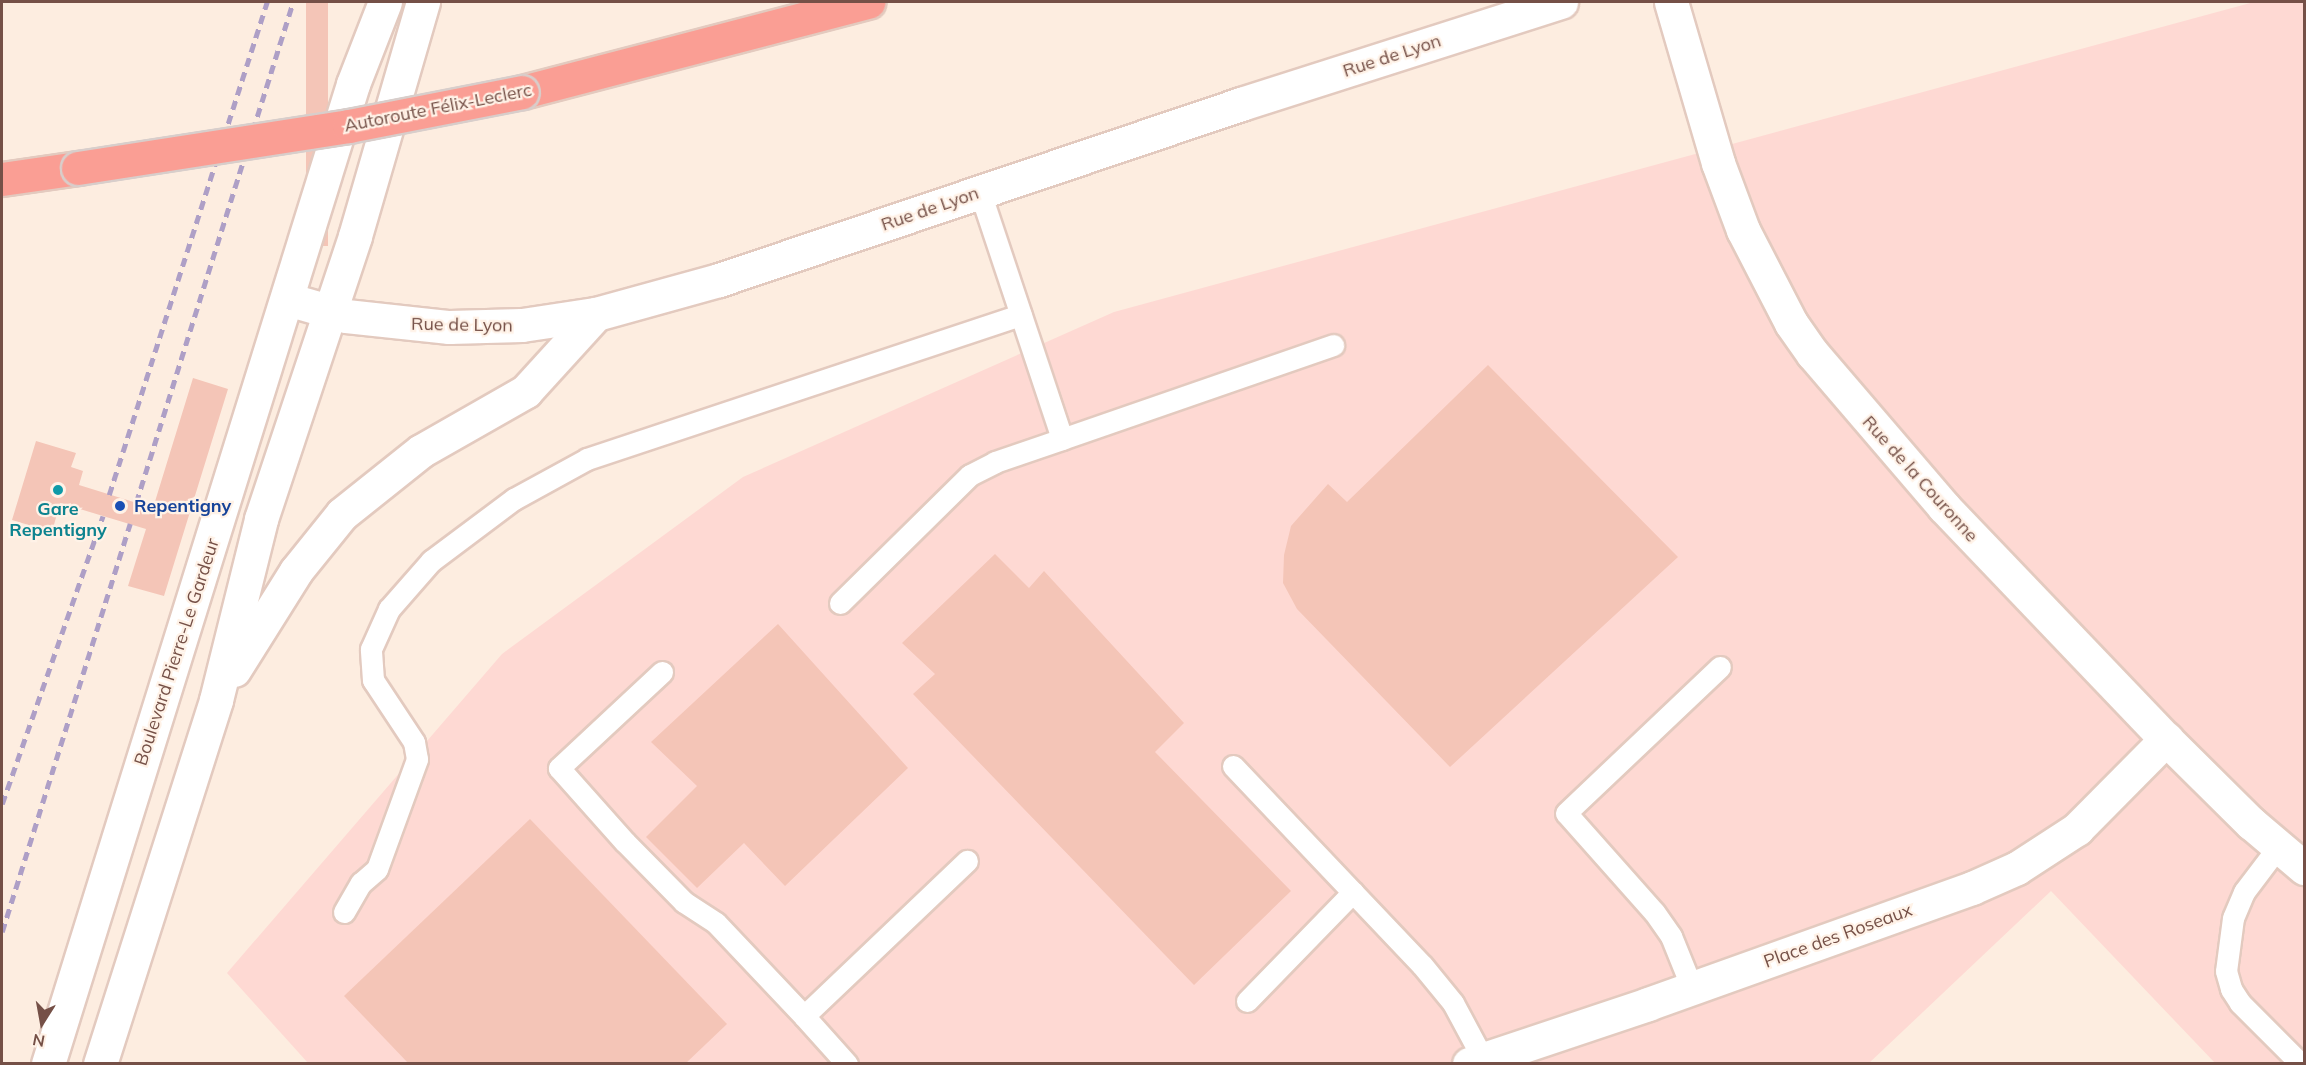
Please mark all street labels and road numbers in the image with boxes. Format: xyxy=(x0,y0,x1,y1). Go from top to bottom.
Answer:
street label: Rue de Lyon xyxy=(1340,30,1444,82)
street label: Autoroute Félix-Leclerc xyxy=(342,79,534,137)
street label: Rue de Lyon xyxy=(878,182,982,236)
street label: Rue de Lyon xyxy=(411,313,513,337)
street label: Rue de la Couronne xyxy=(1858,411,1982,547)
street label: Boulevard Pierre-Le Gardeur xyxy=(130,536,224,768)
street label: Place des Roseaux xyxy=(1761,899,1915,973)

